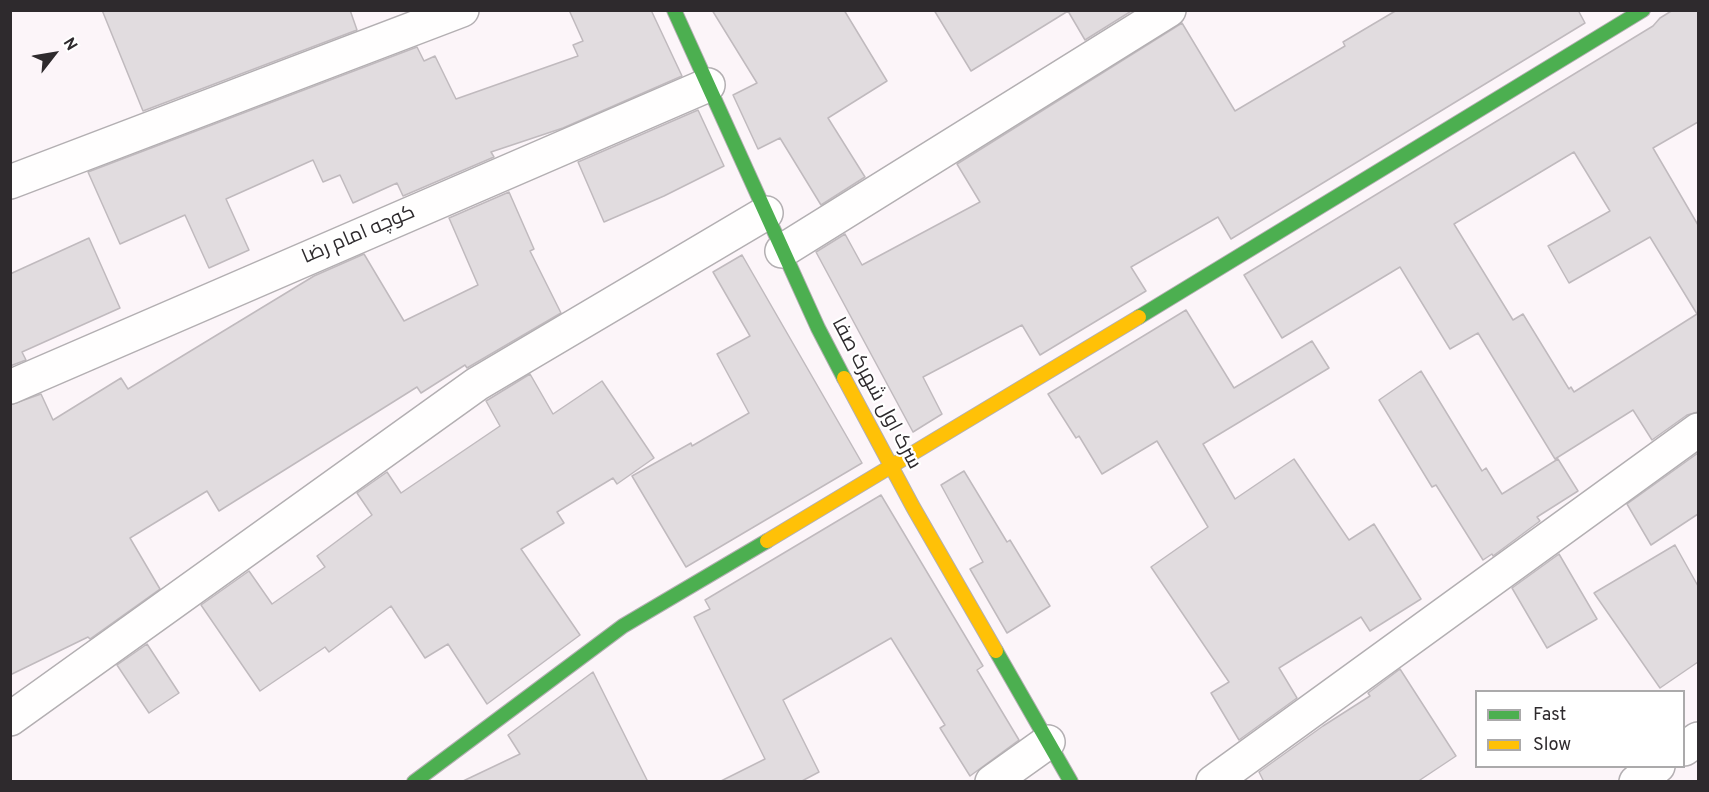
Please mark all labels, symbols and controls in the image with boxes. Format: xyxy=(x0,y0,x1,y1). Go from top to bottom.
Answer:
north arrow xyxy=(24,24,84,84)
text: N xyxy=(58,35,81,55)
street label: کوچه امام رضا xyxy=(299,201,419,271)
street label: سرک اول شهرک صفا xyxy=(825,314,925,474)
legend xyxy=(1475,690,1685,768)
text: Fast xyxy=(1533,704,1566,727)
text: Slow xyxy=(1533,734,1571,757)

